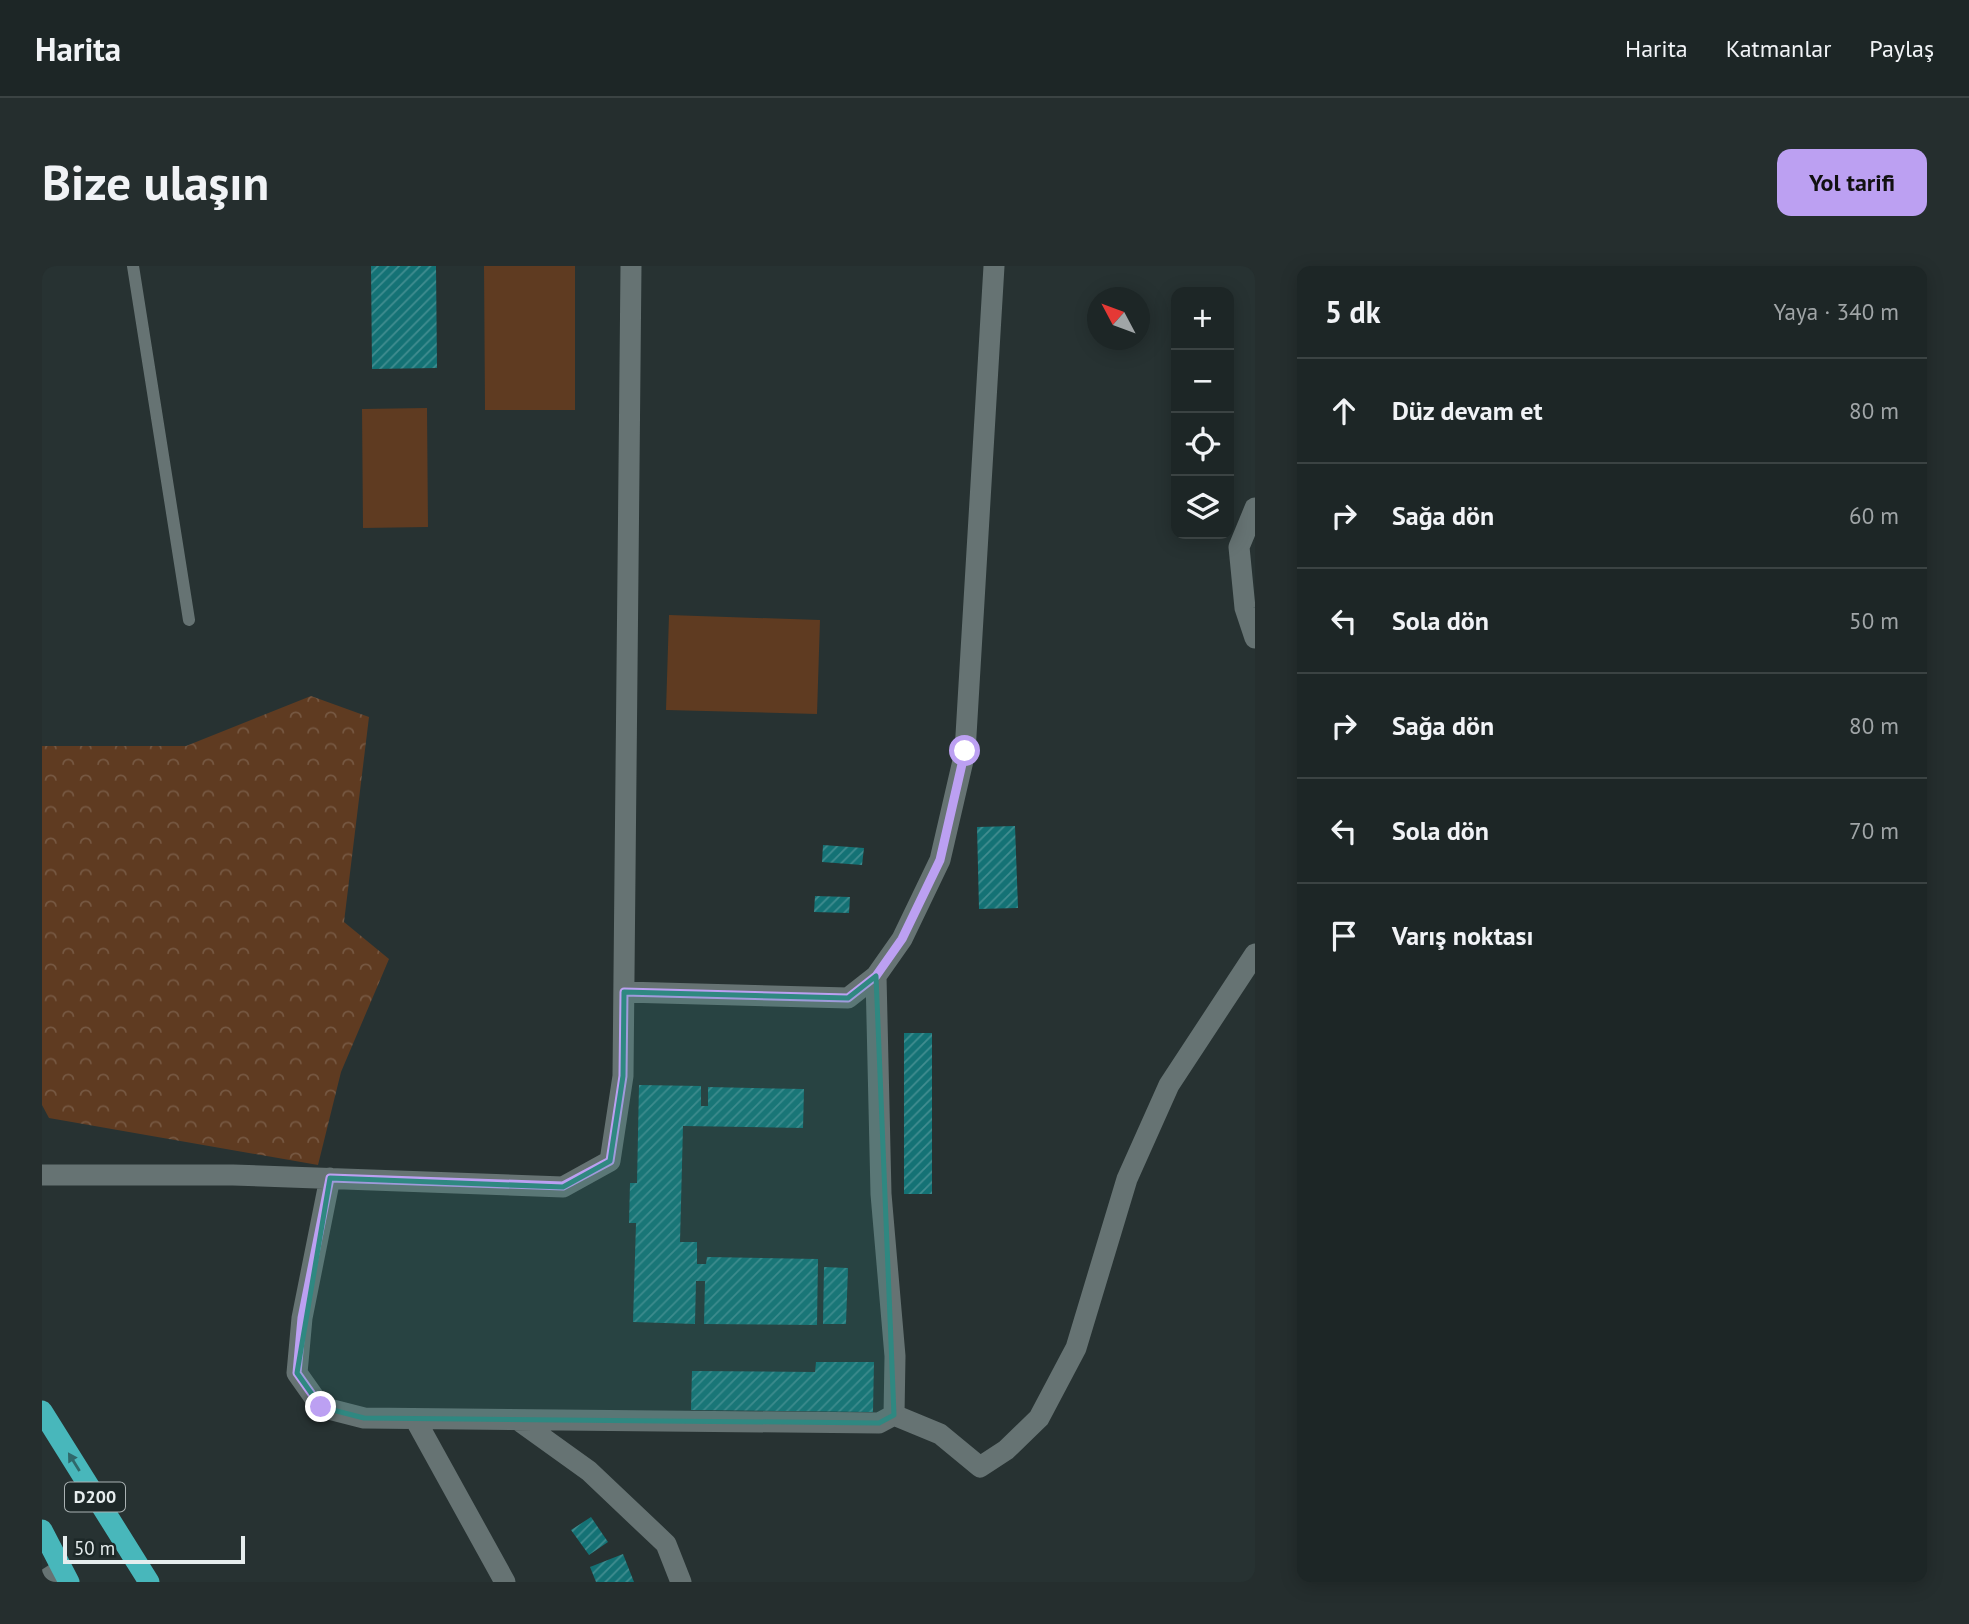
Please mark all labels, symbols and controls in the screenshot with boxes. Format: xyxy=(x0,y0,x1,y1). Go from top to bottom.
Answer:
text: Harita xyxy=(35,27,121,70)
text: Harita xyxy=(1625,33,1688,64)
text: Katmanlar xyxy=(1726,33,1831,64)
text: Paylaş xyxy=(1869,33,1934,64)
button: Yol tarifi xyxy=(1777,149,1927,216)
text: Bize ulaşın xyxy=(42,150,269,214)
north arrow xyxy=(1087,287,1150,350)
map controls xyxy=(1171,287,1234,539)
button: + xyxy=(1171,287,1234,350)
text: 5 dk xyxy=(1325,292,1381,331)
text: Yaya · 340 m xyxy=(1773,297,1899,326)
button: − xyxy=(1171,350,1234,413)
icon: ahead xyxy=(1325,392,1363,430)
text: Düz devam et xyxy=(1392,394,1542,427)
text: 80 m xyxy=(1849,396,1899,425)
button: locate xyxy=(1171,413,1234,476)
button: layers xyxy=(1171,476,1234,539)
icon: right xyxy=(1325,497,1363,535)
text: Sağa dön xyxy=(1392,499,1494,532)
text: 60 m xyxy=(1849,501,1899,530)
icon: left xyxy=(1325,602,1363,640)
text: Sola dön xyxy=(1392,604,1489,637)
text: 50 m xyxy=(1849,606,1899,635)
icon: right xyxy=(1325,707,1363,745)
text: Sağa dön xyxy=(1392,709,1494,742)
text: 80 m xyxy=(1849,711,1899,740)
route start xyxy=(949,735,980,766)
icon: left xyxy=(1325,812,1363,850)
text: Sola dön xyxy=(1392,814,1489,847)
text: 70 m xyxy=(1849,816,1899,845)
icon: arrive xyxy=(1325,917,1363,955)
text: Varış noktası xyxy=(1392,919,1534,952)
route end xyxy=(305,1391,336,1422)
one-way arrow xyxy=(67,1452,80,1471)
road number: D200 xyxy=(65,1482,125,1512)
scale bar xyxy=(63,1533,245,1565)
text: 50 m xyxy=(74,1536,115,1560)

